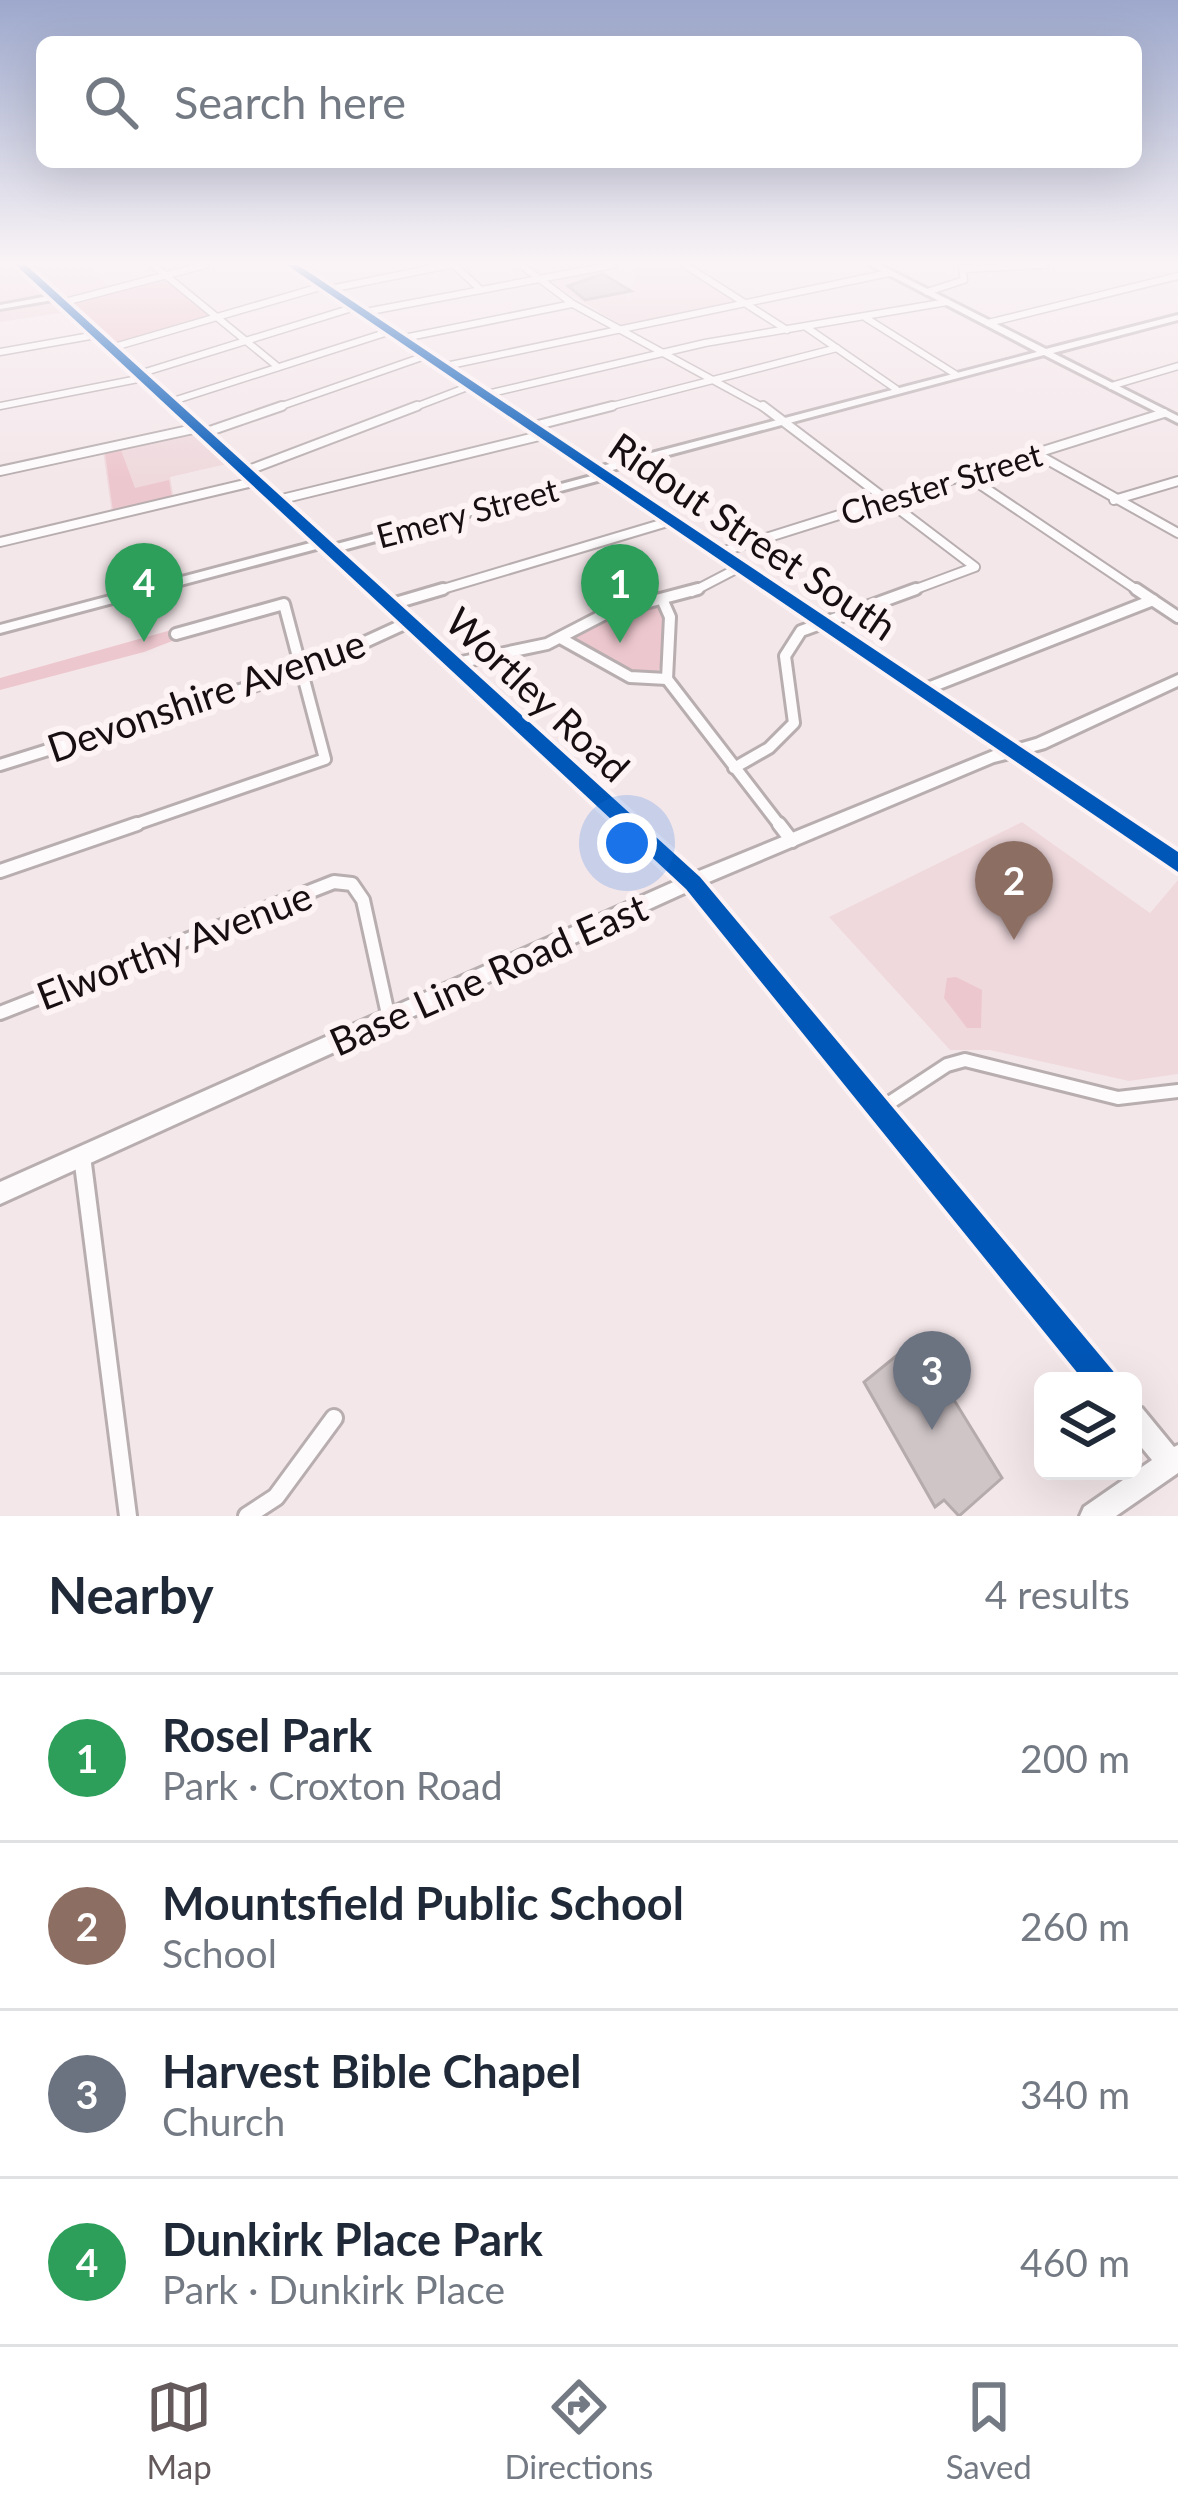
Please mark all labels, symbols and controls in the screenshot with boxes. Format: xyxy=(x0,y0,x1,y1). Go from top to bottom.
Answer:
search box xyxy=(36,36,1142,168)
icon: search xyxy=(78,69,144,135)
text: Search here xyxy=(174,75,406,129)
street label: Ridout Street South xyxy=(601,423,905,649)
street label: Chester Street xyxy=(836,433,1046,533)
street label: Emery Street xyxy=(372,468,563,555)
pin: 4 xyxy=(105,543,183,642)
pin: 1 xyxy=(581,544,659,643)
street label: Wortley Road xyxy=(437,598,639,790)
street label: Devonshire Avenue xyxy=(41,619,371,771)
your location xyxy=(597,813,657,873)
pin: 2 xyxy=(975,841,1053,940)
street label: Elworthy Avenue xyxy=(30,871,318,1019)
street label: Base Line Road East xyxy=(322,883,654,1065)
pin: 3 xyxy=(893,1331,971,1430)
map controls xyxy=(1034,1372,1142,1480)
button: layers xyxy=(1034,1372,1142,1480)
text: Nearby xyxy=(48,1564,214,1625)
text: 4 results xyxy=(985,1571,1130,1617)
text: Rosel Park xyxy=(162,1708,372,1762)
text: 1 xyxy=(76,1735,98,1781)
text: 200 m xyxy=(1020,1735,1130,1781)
text: Park · Croxton Road xyxy=(162,1762,503,1808)
text: Mountsfield Public School xyxy=(162,1876,684,1930)
text: 2 xyxy=(76,1903,98,1949)
text: 260 m xyxy=(1020,1903,1130,1949)
text: School xyxy=(162,1930,277,1976)
text: Harvest Bible Chapel xyxy=(162,2044,581,2098)
text: 3 xyxy=(76,2071,98,2117)
text: 340 m xyxy=(1020,2071,1130,2117)
text: Church xyxy=(162,2098,285,2144)
text: Dunkirk Place Park xyxy=(162,2212,543,2266)
text: 4 xyxy=(76,2239,98,2285)
text: 460 m xyxy=(1020,2239,1130,2285)
text: Park · Dunkirk Place xyxy=(162,2266,505,2312)
tab: Map xyxy=(146,2374,212,2486)
tab: Directions xyxy=(504,2374,653,2486)
tab: Saved xyxy=(946,2374,1032,2486)

